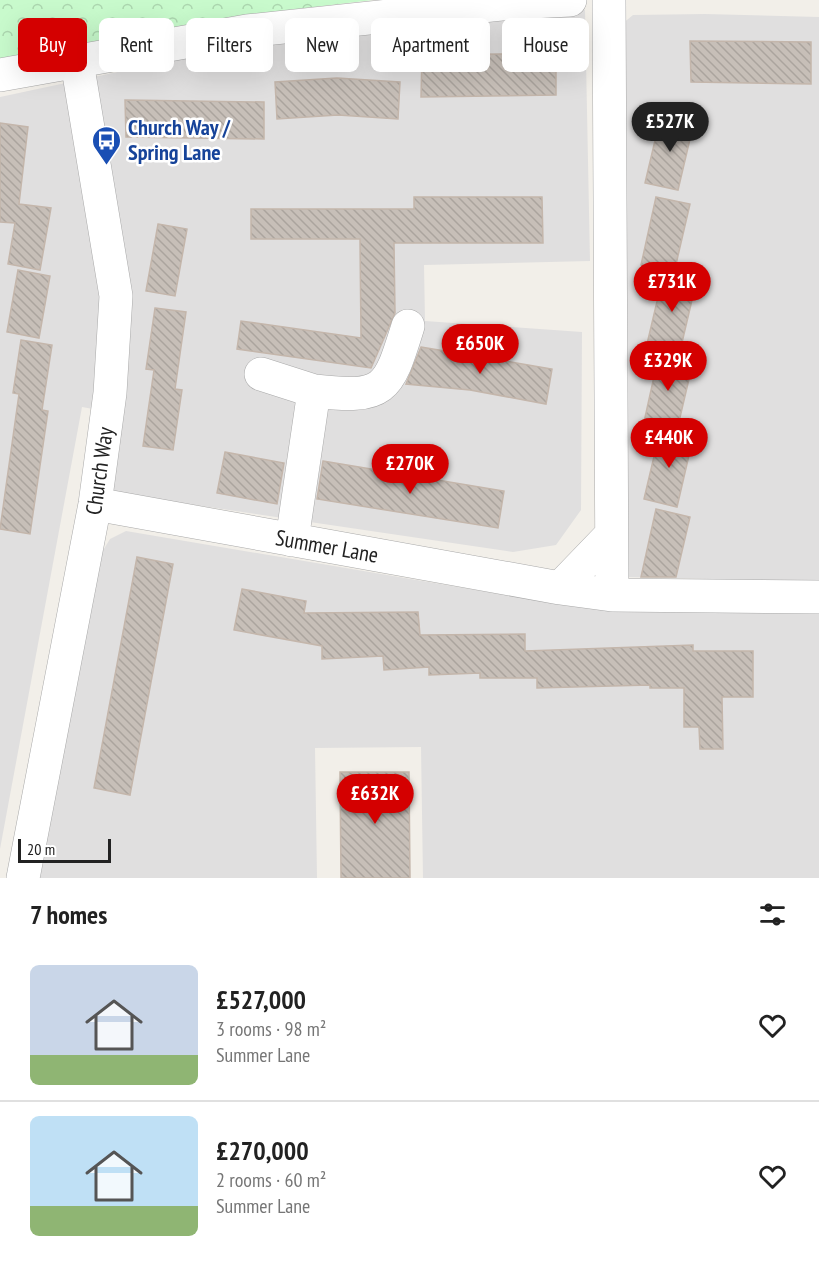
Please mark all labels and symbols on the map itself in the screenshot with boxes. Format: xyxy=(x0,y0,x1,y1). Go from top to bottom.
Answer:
pin: £527K xyxy=(628,102,712,153)
place label: Church Way / Spring Lane xyxy=(128,113,231,166)
bus stop icon: Church Way / Spring Lane xyxy=(91,124,123,166)
pin: £731K xyxy=(630,262,714,313)
pin: £650K xyxy=(438,324,522,375)
pin: £329K xyxy=(626,341,710,392)
pin: £440K xyxy=(627,418,711,469)
street label: Church Way xyxy=(79,425,119,517)
pin: £270K xyxy=(368,444,452,495)
street label: Summer Lane xyxy=(273,523,381,569)
pin: £632K xyxy=(333,774,417,825)
scale bar xyxy=(18,836,111,864)

